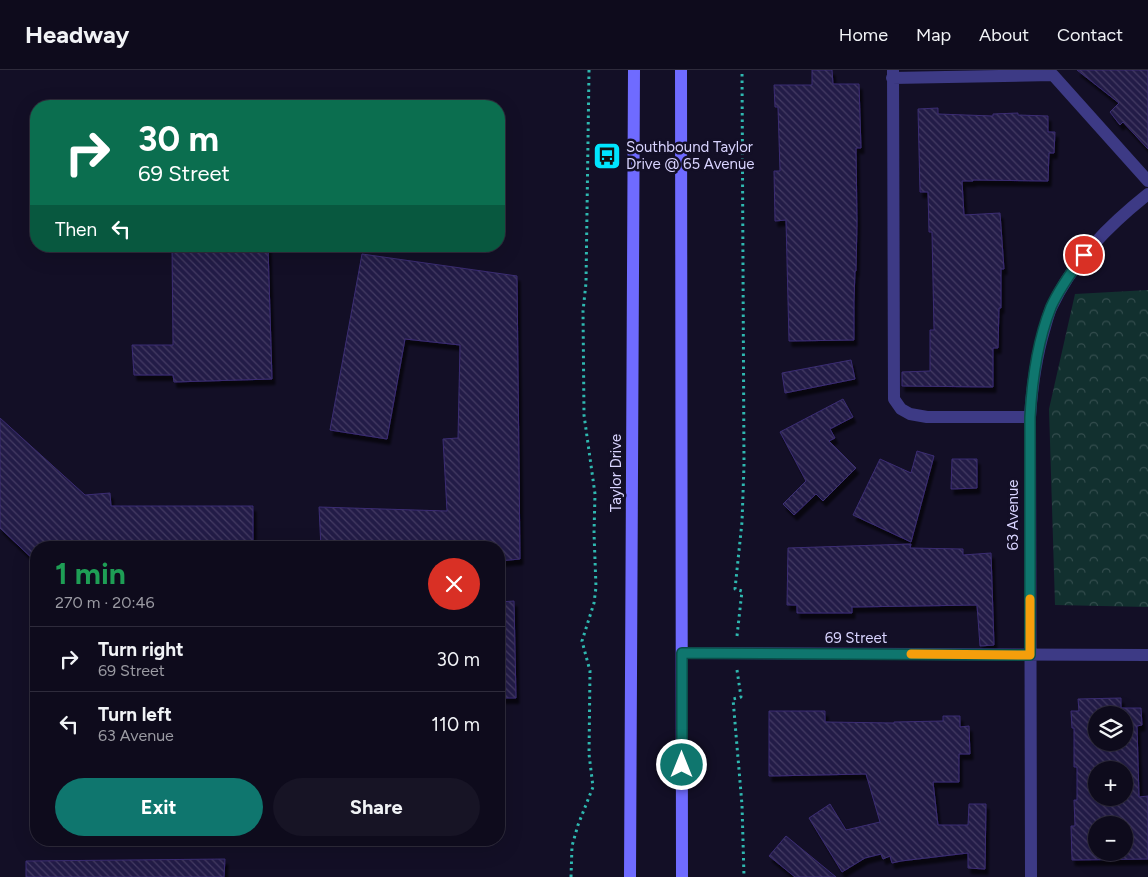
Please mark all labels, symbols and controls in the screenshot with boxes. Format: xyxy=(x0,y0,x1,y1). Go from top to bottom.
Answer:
text: Headway xyxy=(25,20,129,49)
text: Home xyxy=(839,24,888,46)
text: Map xyxy=(916,24,951,46)
text: About xyxy=(979,24,1029,46)
text: Contact xyxy=(1057,24,1123,46)
text: 30 m xyxy=(138,118,219,160)
icon: right xyxy=(55,120,120,185)
place label: Southbound Taylor Drive @ 65 Avenue xyxy=(626,138,754,173)
bus stop icon: Southbound Taylor Drive @ 65 Avenue xyxy=(592,141,622,171)
text: 69 Street xyxy=(138,160,230,187)
icon: left xyxy=(107,215,135,243)
text: Then xyxy=(55,218,97,241)
pin xyxy=(1063,234,1105,276)
icon: arrive xyxy=(1070,241,1098,269)
street label: Taylor Drive xyxy=(607,434,625,512)
street label: 63 Avenue xyxy=(1004,479,1022,551)
text: 1 min xyxy=(55,555,126,592)
button: close xyxy=(428,558,480,610)
text: 270 m · 20:46 xyxy=(55,593,155,612)
street label: 69 Street xyxy=(825,629,888,647)
text: Turn right xyxy=(98,638,184,661)
icon: right xyxy=(55,645,83,673)
text: 30 m xyxy=(437,648,480,671)
text: 69 Street xyxy=(98,661,165,680)
text: Turn left xyxy=(98,703,172,726)
map controls xyxy=(1088,706,1133,861)
button: layers xyxy=(1088,706,1133,751)
icon: left xyxy=(55,710,83,738)
text: 110 m xyxy=(431,713,480,736)
text: 63 Avenue xyxy=(98,726,174,745)
position arrow xyxy=(655,738,707,790)
button: + xyxy=(1088,761,1133,806)
button: Exit xyxy=(55,778,263,836)
button: Share xyxy=(273,778,480,836)
button: − xyxy=(1088,816,1133,861)

